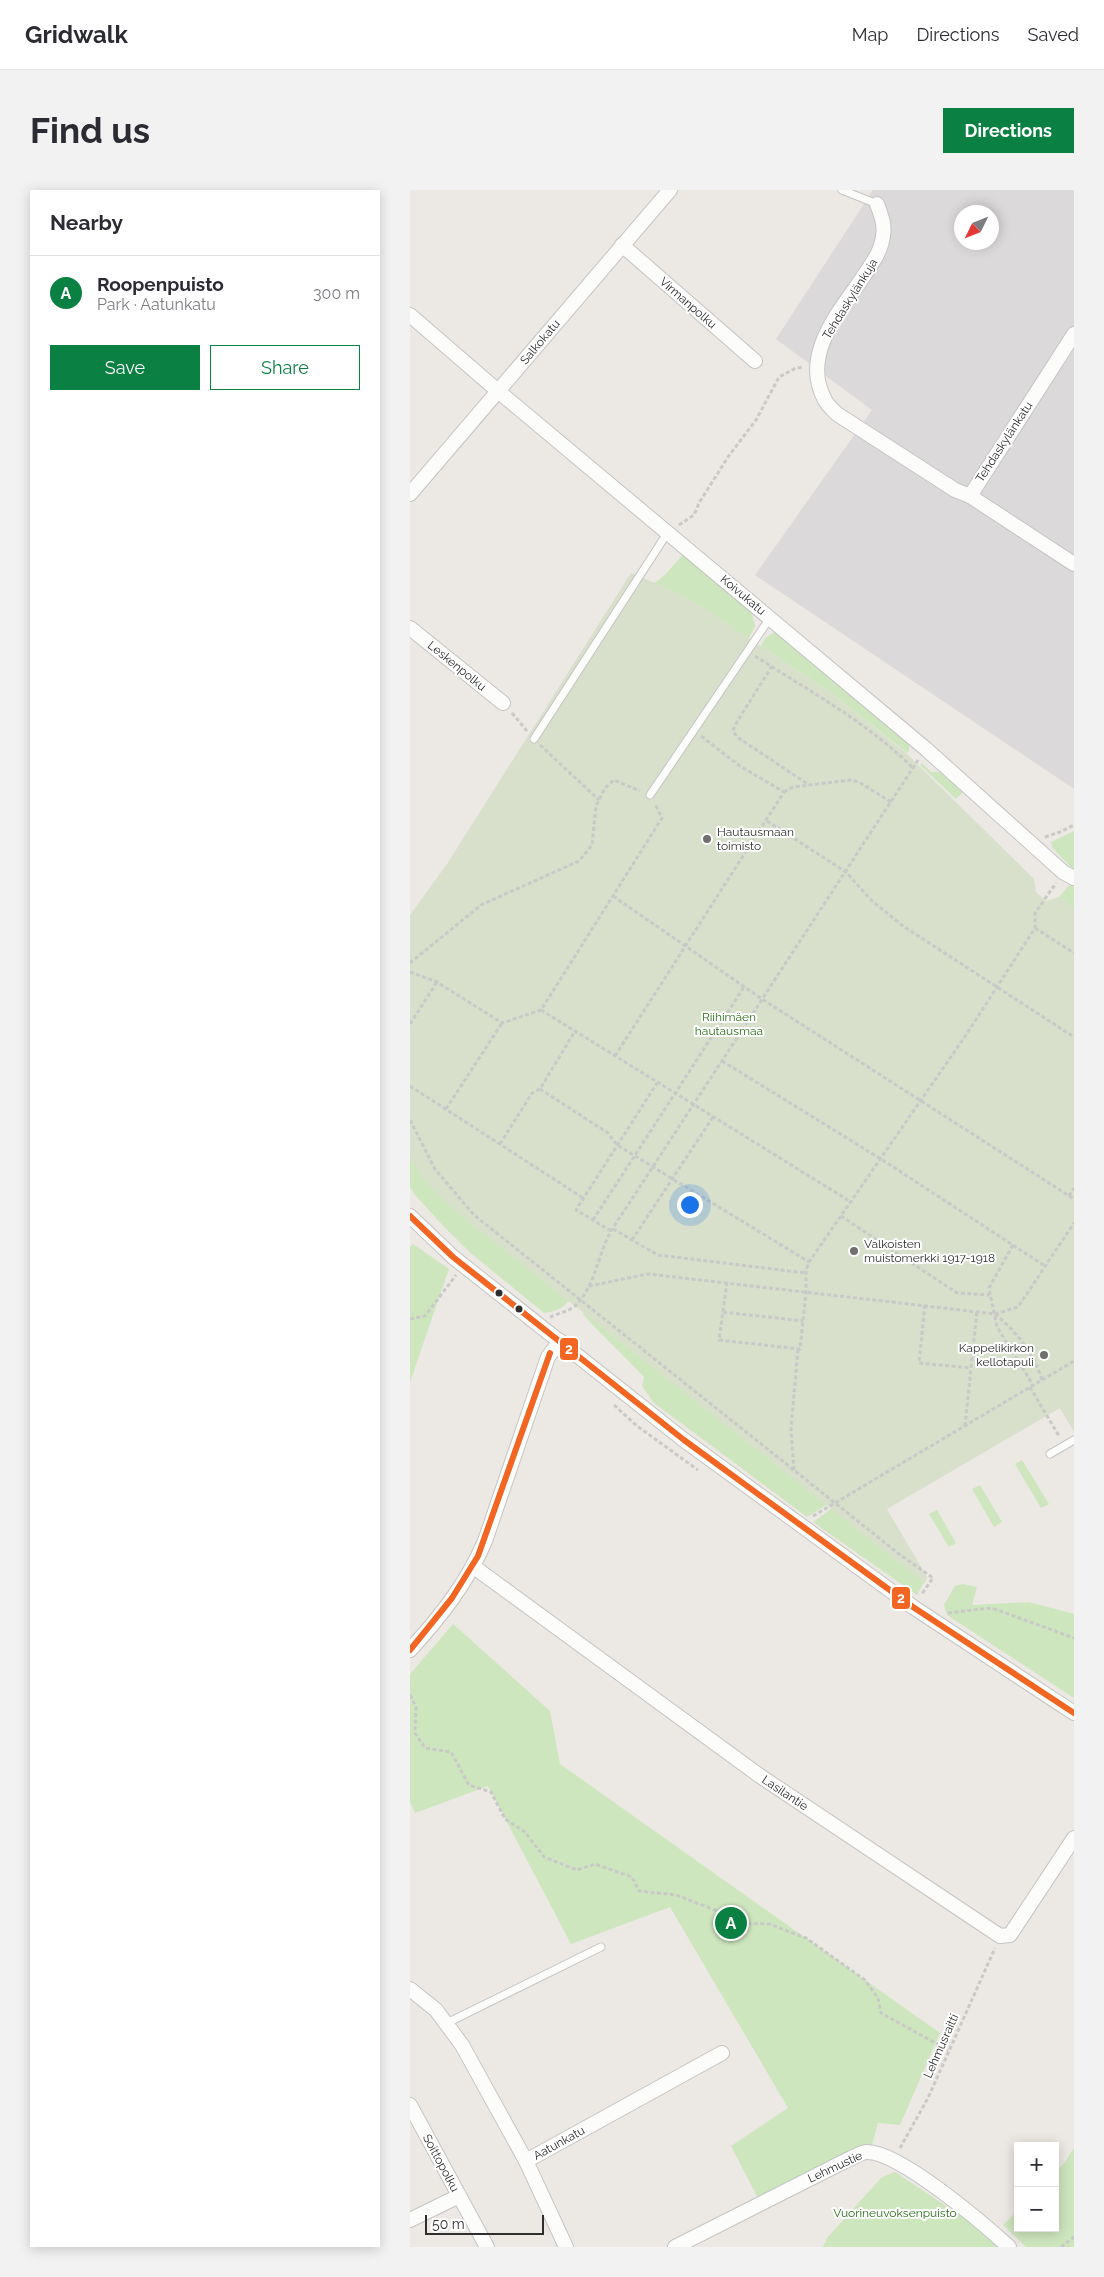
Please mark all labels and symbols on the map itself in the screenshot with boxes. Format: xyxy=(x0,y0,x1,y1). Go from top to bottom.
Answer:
north arrow xyxy=(954,205,999,250)
street label: Tehdaskylänkuja xyxy=(820,256,880,342)
street label: Virmanpolku xyxy=(657,274,719,332)
street label: Salkokatu xyxy=(517,317,563,367)
street label: Tehdaskylänkatu xyxy=(973,399,1035,485)
street label: Koivukatu xyxy=(718,572,768,618)
street label: Leskenpolku xyxy=(425,638,489,694)
place label: Hautausmaan toimisto xyxy=(717,825,794,853)
marker: Hautausmaan toimisto xyxy=(701,833,713,845)
park label: Riihimäen hautausmaa xyxy=(695,1010,763,1038)
your location xyxy=(677,1192,703,1218)
place label: Valkoisten muistomerkki 1917-1918 xyxy=(864,1237,995,1265)
marker: Valkoisten muistomerkki 1917-1918 xyxy=(848,1245,860,1257)
unlabelled marker xyxy=(494,1288,504,1298)
unlabelled marker xyxy=(514,1304,524,1314)
line badge: 2 xyxy=(559,1337,579,1361)
text: 2 xyxy=(565,1341,573,1357)
place label: Kappelikirkon kellotapuli xyxy=(959,1341,1034,1369)
marker: Kappelikirkon kellotapuli xyxy=(1038,1349,1050,1361)
line badge: 2 xyxy=(891,1586,911,1610)
text: 2 xyxy=(897,1590,905,1606)
street label: Lasilantie xyxy=(759,1773,811,1813)
pin: A xyxy=(715,1904,747,1942)
street label: Lehmusraitti xyxy=(921,2012,961,2080)
street label: Aatunkatu xyxy=(531,2123,587,2163)
street label: Soittopolku xyxy=(420,2132,462,2194)
street label: Lehmustie xyxy=(806,2148,864,2186)
park label: Vuorineuvoksenpuisto xyxy=(833,2206,957,2220)
scale bar xyxy=(425,2212,544,2235)

